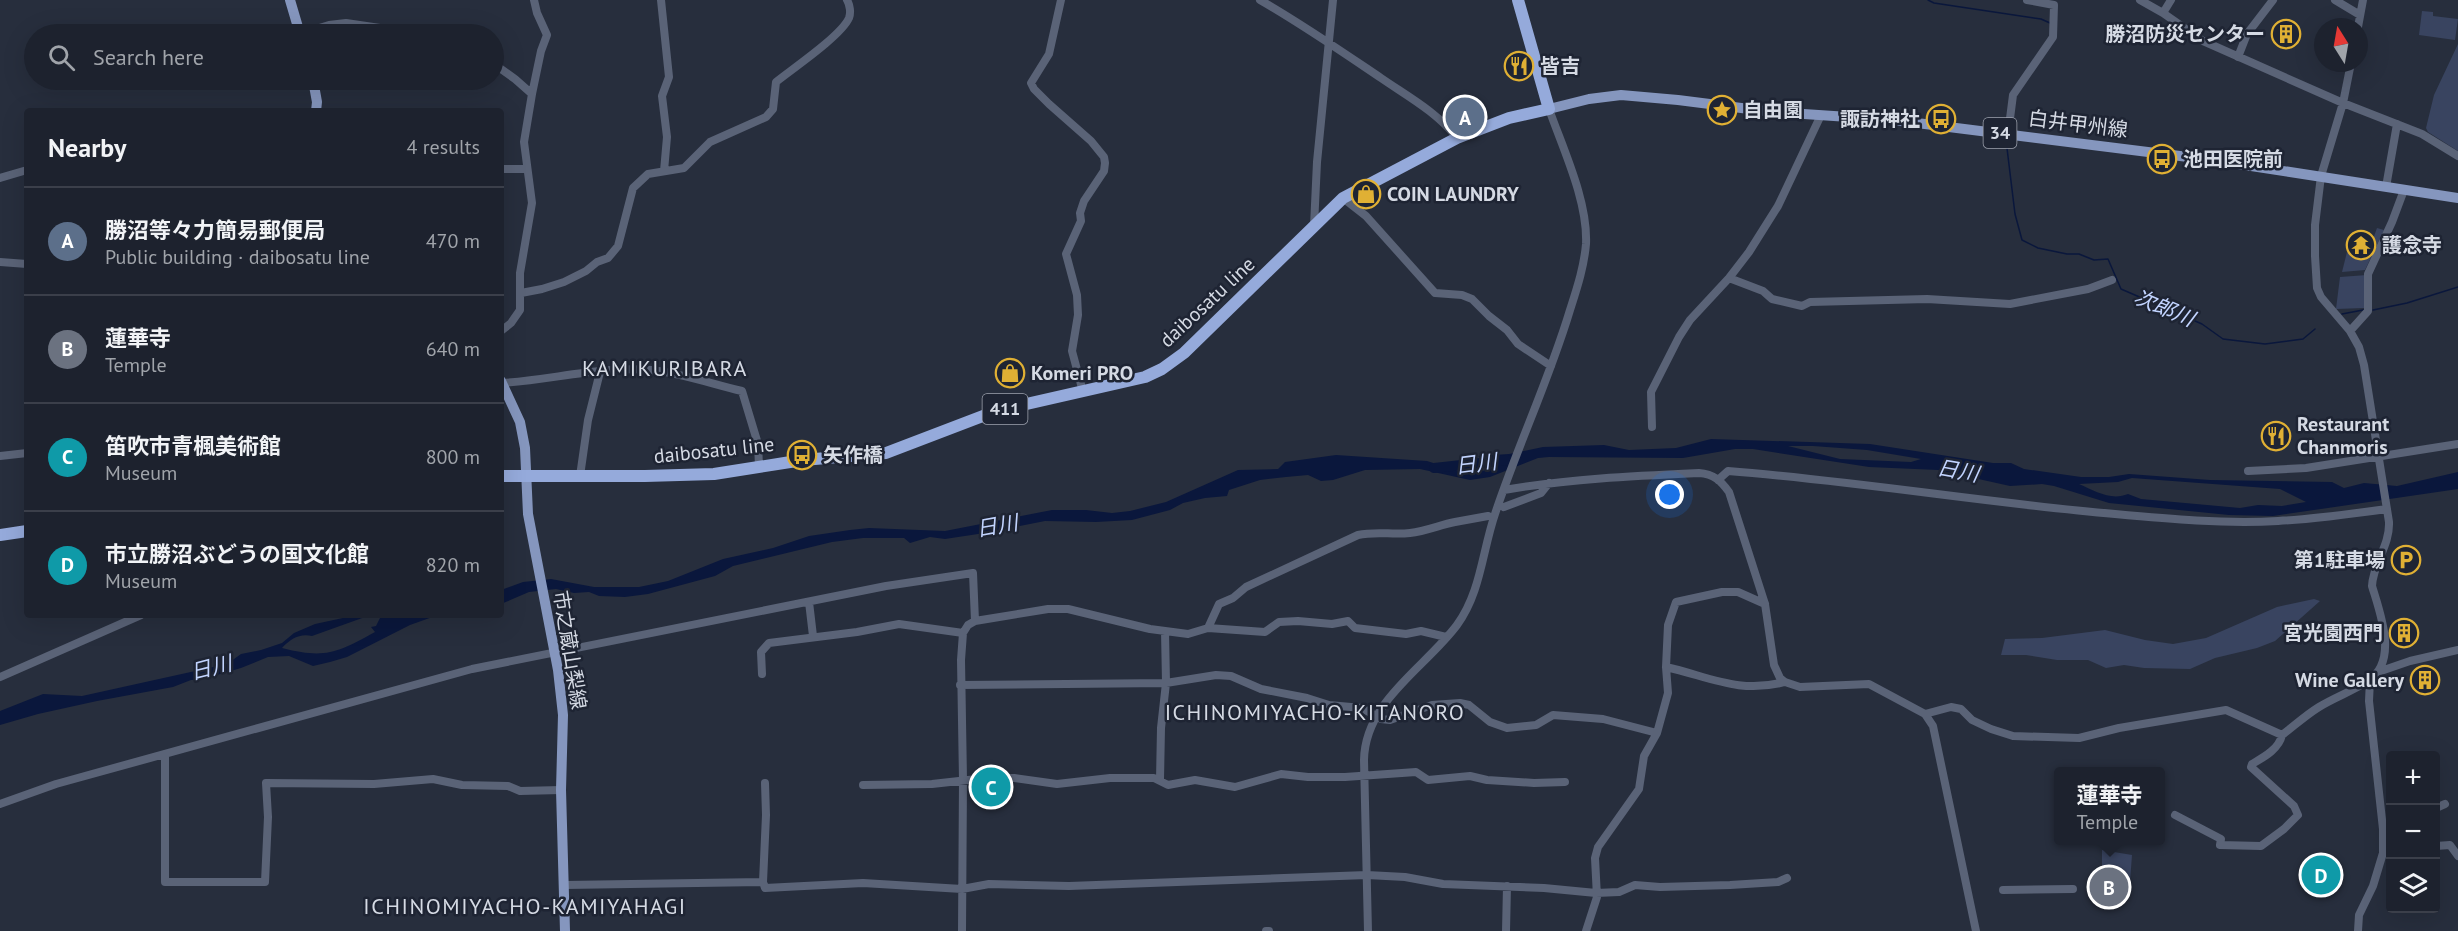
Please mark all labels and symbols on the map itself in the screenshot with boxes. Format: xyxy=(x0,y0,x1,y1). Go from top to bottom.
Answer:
building icon: 勝沼防災センター xyxy=(2270,18,2302,50)
north arrow xyxy=(2314,18,2368,72)
place label: 勝沼防災センター xyxy=(2105,21,2265,47)
restaurant icon: 皆吉 xyxy=(1503,50,1535,82)
place label: 皆吉 xyxy=(1540,53,1580,79)
pin: A xyxy=(1446,94,1484,140)
place icon: 自由園 xyxy=(1706,94,1738,126)
place label: 自由園 xyxy=(1743,97,1803,123)
bus stop icon: 諏訪神社 xyxy=(1925,103,1957,135)
street label: 白井甲州線 xyxy=(2027,105,2129,143)
place label: 諏訪神社 xyxy=(1840,106,1920,132)
road number: 34 xyxy=(1984,118,2016,148)
bus stop icon: 池田医院前 xyxy=(2146,143,2178,175)
place label: 池田医院前 xyxy=(2183,146,2283,172)
shop icon: COIN LAUNDRY xyxy=(1350,178,1382,210)
place label: COIN LAUNDRY xyxy=(1387,181,1519,207)
temple icon: 護念寺 xyxy=(2345,229,2377,261)
place label: 護念寺 xyxy=(2382,232,2442,258)
street label: daibosatu line xyxy=(1154,251,1260,353)
water label: 次郎川 xyxy=(2130,283,2200,333)
district label: KAMIKURIBARA xyxy=(582,354,748,382)
shop icon: Komeri PRO xyxy=(994,357,1026,389)
place label: Komeri PRO xyxy=(1031,360,1133,386)
road number: 411 xyxy=(982,394,1028,424)
place label: Restaurant Chanmoris xyxy=(2297,411,2389,460)
restaurant icon: Restaurant Chanmoris xyxy=(2260,420,2292,452)
street label: daibosatu line xyxy=(652,431,776,469)
bus stop icon: 矢作橋 xyxy=(786,439,818,471)
place label: 矢作橋 xyxy=(823,442,883,468)
water label: 日川 xyxy=(1453,447,1500,479)
water label: 日川 xyxy=(1935,454,1983,488)
your location xyxy=(1655,480,1684,509)
water label: 日川 xyxy=(974,508,1022,542)
parking icon: 第1駐車場 xyxy=(2390,544,2422,576)
place label: 第1駐車場 xyxy=(2294,547,2385,573)
street label: 市之蔵山梨線 xyxy=(548,589,592,711)
building icon: 宮光園西門 xyxy=(2388,617,2420,649)
place label: 宮光園西門 xyxy=(2283,620,2383,646)
water label: 日川 xyxy=(187,649,236,686)
building icon: Wine Gallery xyxy=(2409,664,2441,696)
place label: Wine Gallery xyxy=(2295,667,2404,693)
district label: ICHINOMIYACHO-KITANORO xyxy=(1165,698,1465,726)
pin: C xyxy=(972,764,1010,810)
pin: D xyxy=(2302,852,2340,898)
pin: B xyxy=(2090,864,2128,910)
district label: ICHINOMIYACHO-KAMIYAHAGI xyxy=(363,892,687,920)

